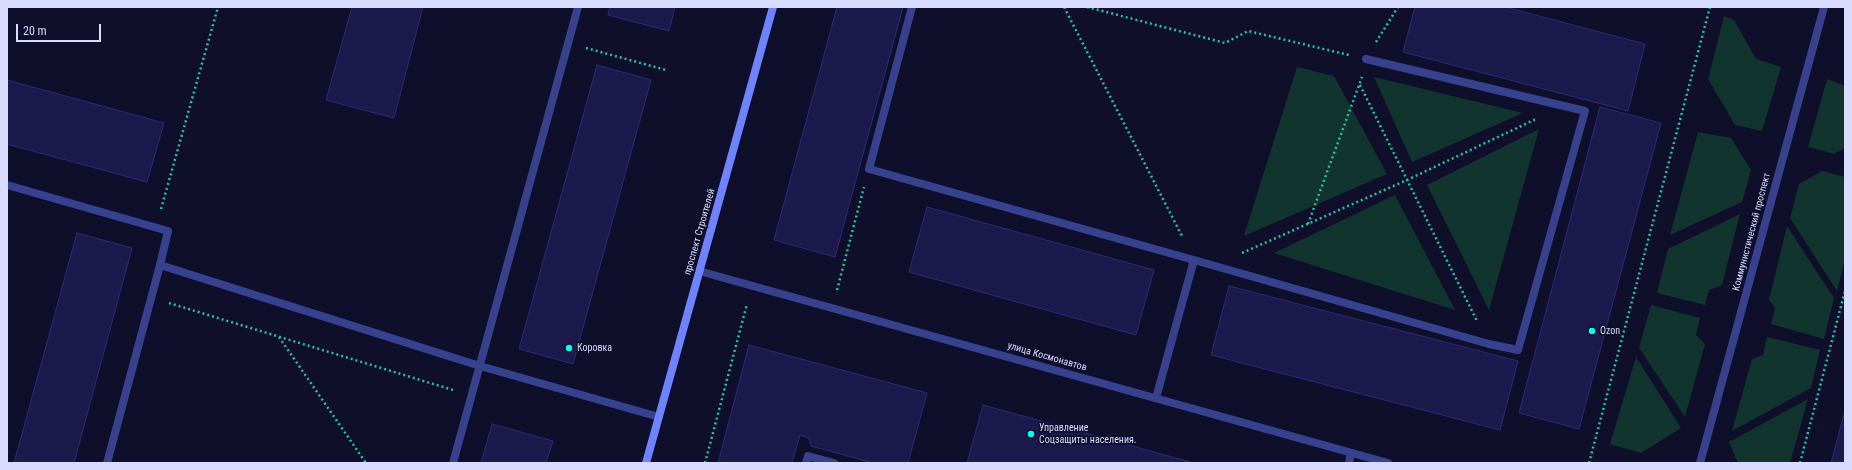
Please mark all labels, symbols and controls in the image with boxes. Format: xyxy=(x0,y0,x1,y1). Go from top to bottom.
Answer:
scale bar xyxy=(18,16,103,42)
text: 20 m xyxy=(23,24,47,38)
street label: Коммунистический проспект xyxy=(1730,172,1774,292)
street label: проспект Строителей xyxy=(682,187,718,277)
place label: Ozon xyxy=(1600,325,1620,337)
marker: Ozon xyxy=(1587,326,1597,336)
street label: улица Космонавтов xyxy=(1006,340,1088,374)
place label: Коровка xyxy=(577,342,612,354)
marker: Коровка xyxy=(564,343,574,353)
place label: Управление Соцзащиты населения. xyxy=(1039,422,1136,446)
marker: Управление Соцзащиты населения. xyxy=(1026,429,1036,439)

